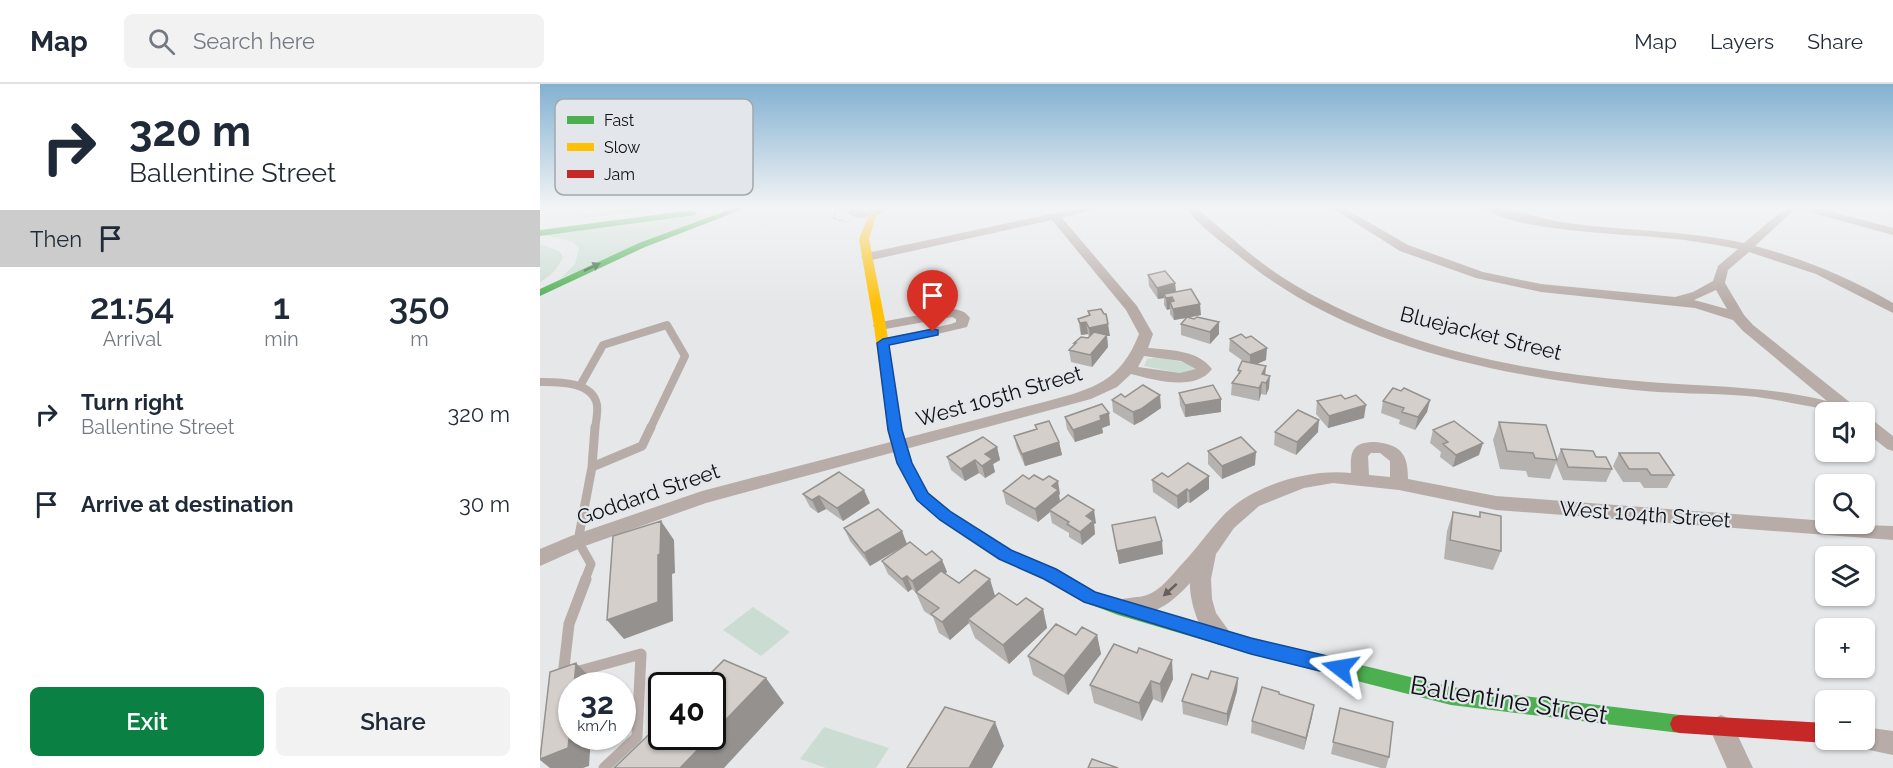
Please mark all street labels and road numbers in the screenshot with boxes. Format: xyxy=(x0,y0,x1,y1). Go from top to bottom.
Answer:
street label: Bluejacket Street xyxy=(1398,301,1564,365)
street label: West 105th Street xyxy=(913,360,1085,432)
street label: Goddard Street xyxy=(574,458,722,530)
street label: West 104th Street xyxy=(1559,496,1731,532)
street label: Ballentine Street xyxy=(1408,670,1610,730)

